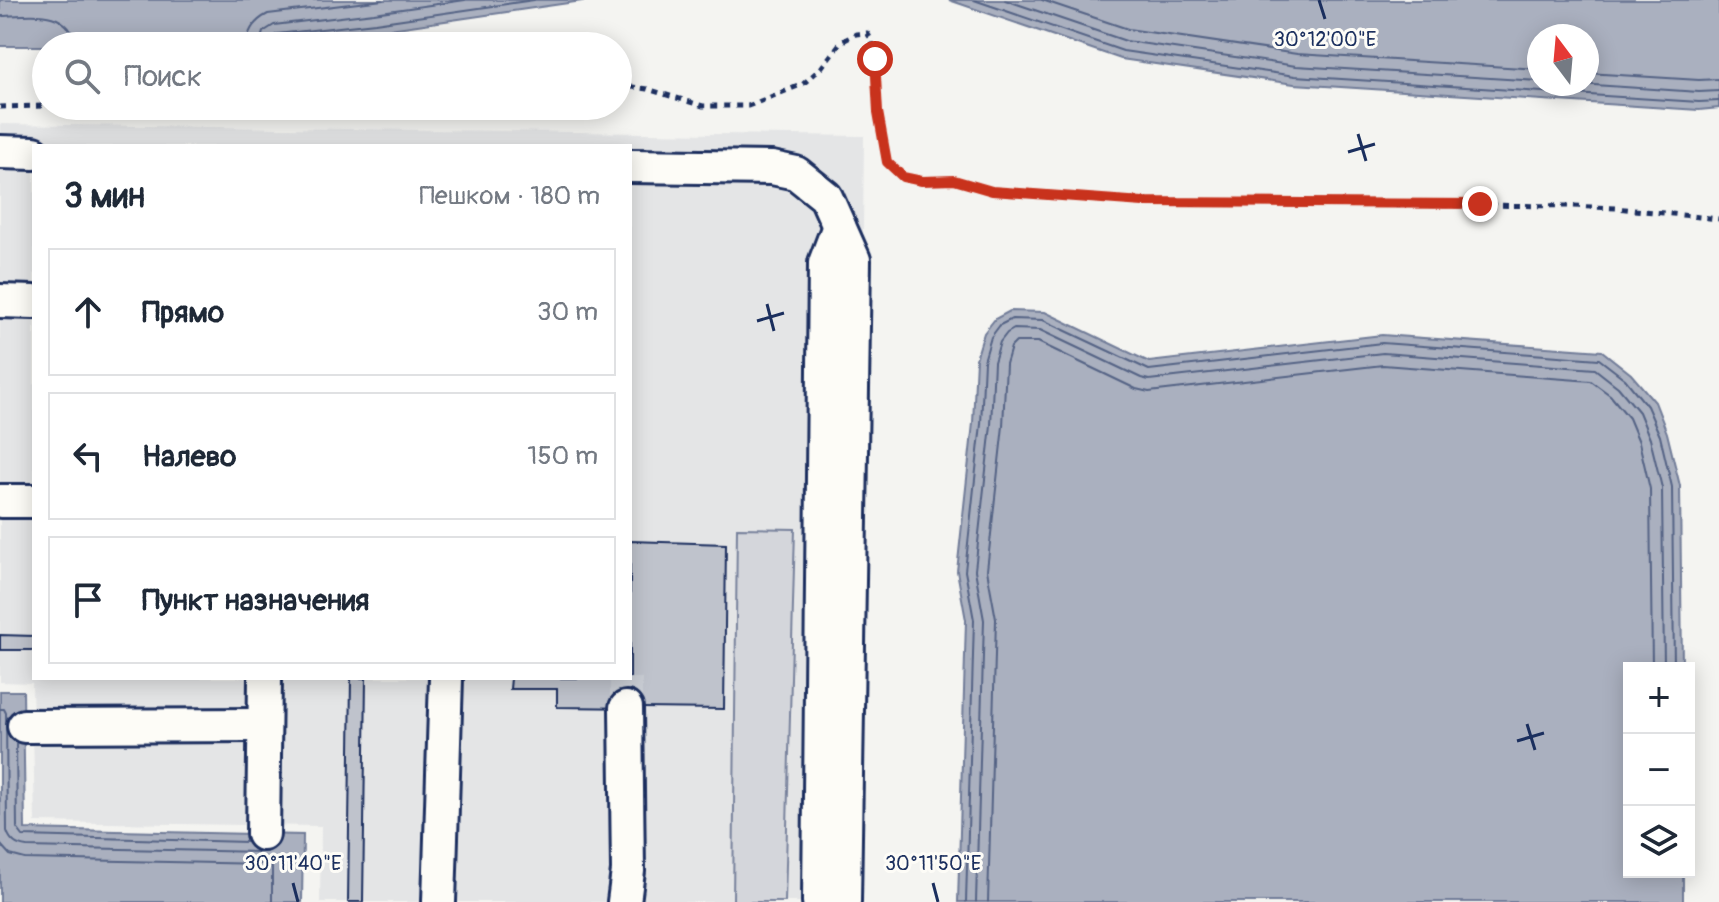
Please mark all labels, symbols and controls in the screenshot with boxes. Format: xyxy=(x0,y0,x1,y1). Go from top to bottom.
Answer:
north arrow xyxy=(1527,24,1599,96)
text: 30°12'00"E xyxy=(1274,27,1376,52)
search box xyxy=(32,32,632,120)
route start xyxy=(857,41,893,77)
icon: search xyxy=(60,54,104,98)
text: Поиск xyxy=(124,58,202,95)
text: 3 мин xyxy=(64,175,145,218)
text: Пешком · 180 m xyxy=(419,180,600,212)
route end xyxy=(1462,186,1498,222)
icon: ahead xyxy=(66,290,110,334)
text: Прямо xyxy=(142,294,224,331)
text: 30 m xyxy=(537,296,598,328)
icon: left xyxy=(66,434,110,478)
text: Налево xyxy=(142,438,236,475)
text: 150 m xyxy=(527,440,598,472)
icon: arrive xyxy=(66,578,110,622)
text: Пункт назначения xyxy=(142,582,369,619)
map controls xyxy=(1623,662,1695,878)
button: + xyxy=(1623,662,1695,734)
button: − xyxy=(1623,734,1695,806)
button: layers xyxy=(1623,806,1695,878)
text: 30°11'40"E xyxy=(245,851,341,876)
text: 30°11'50"E xyxy=(885,851,981,876)

